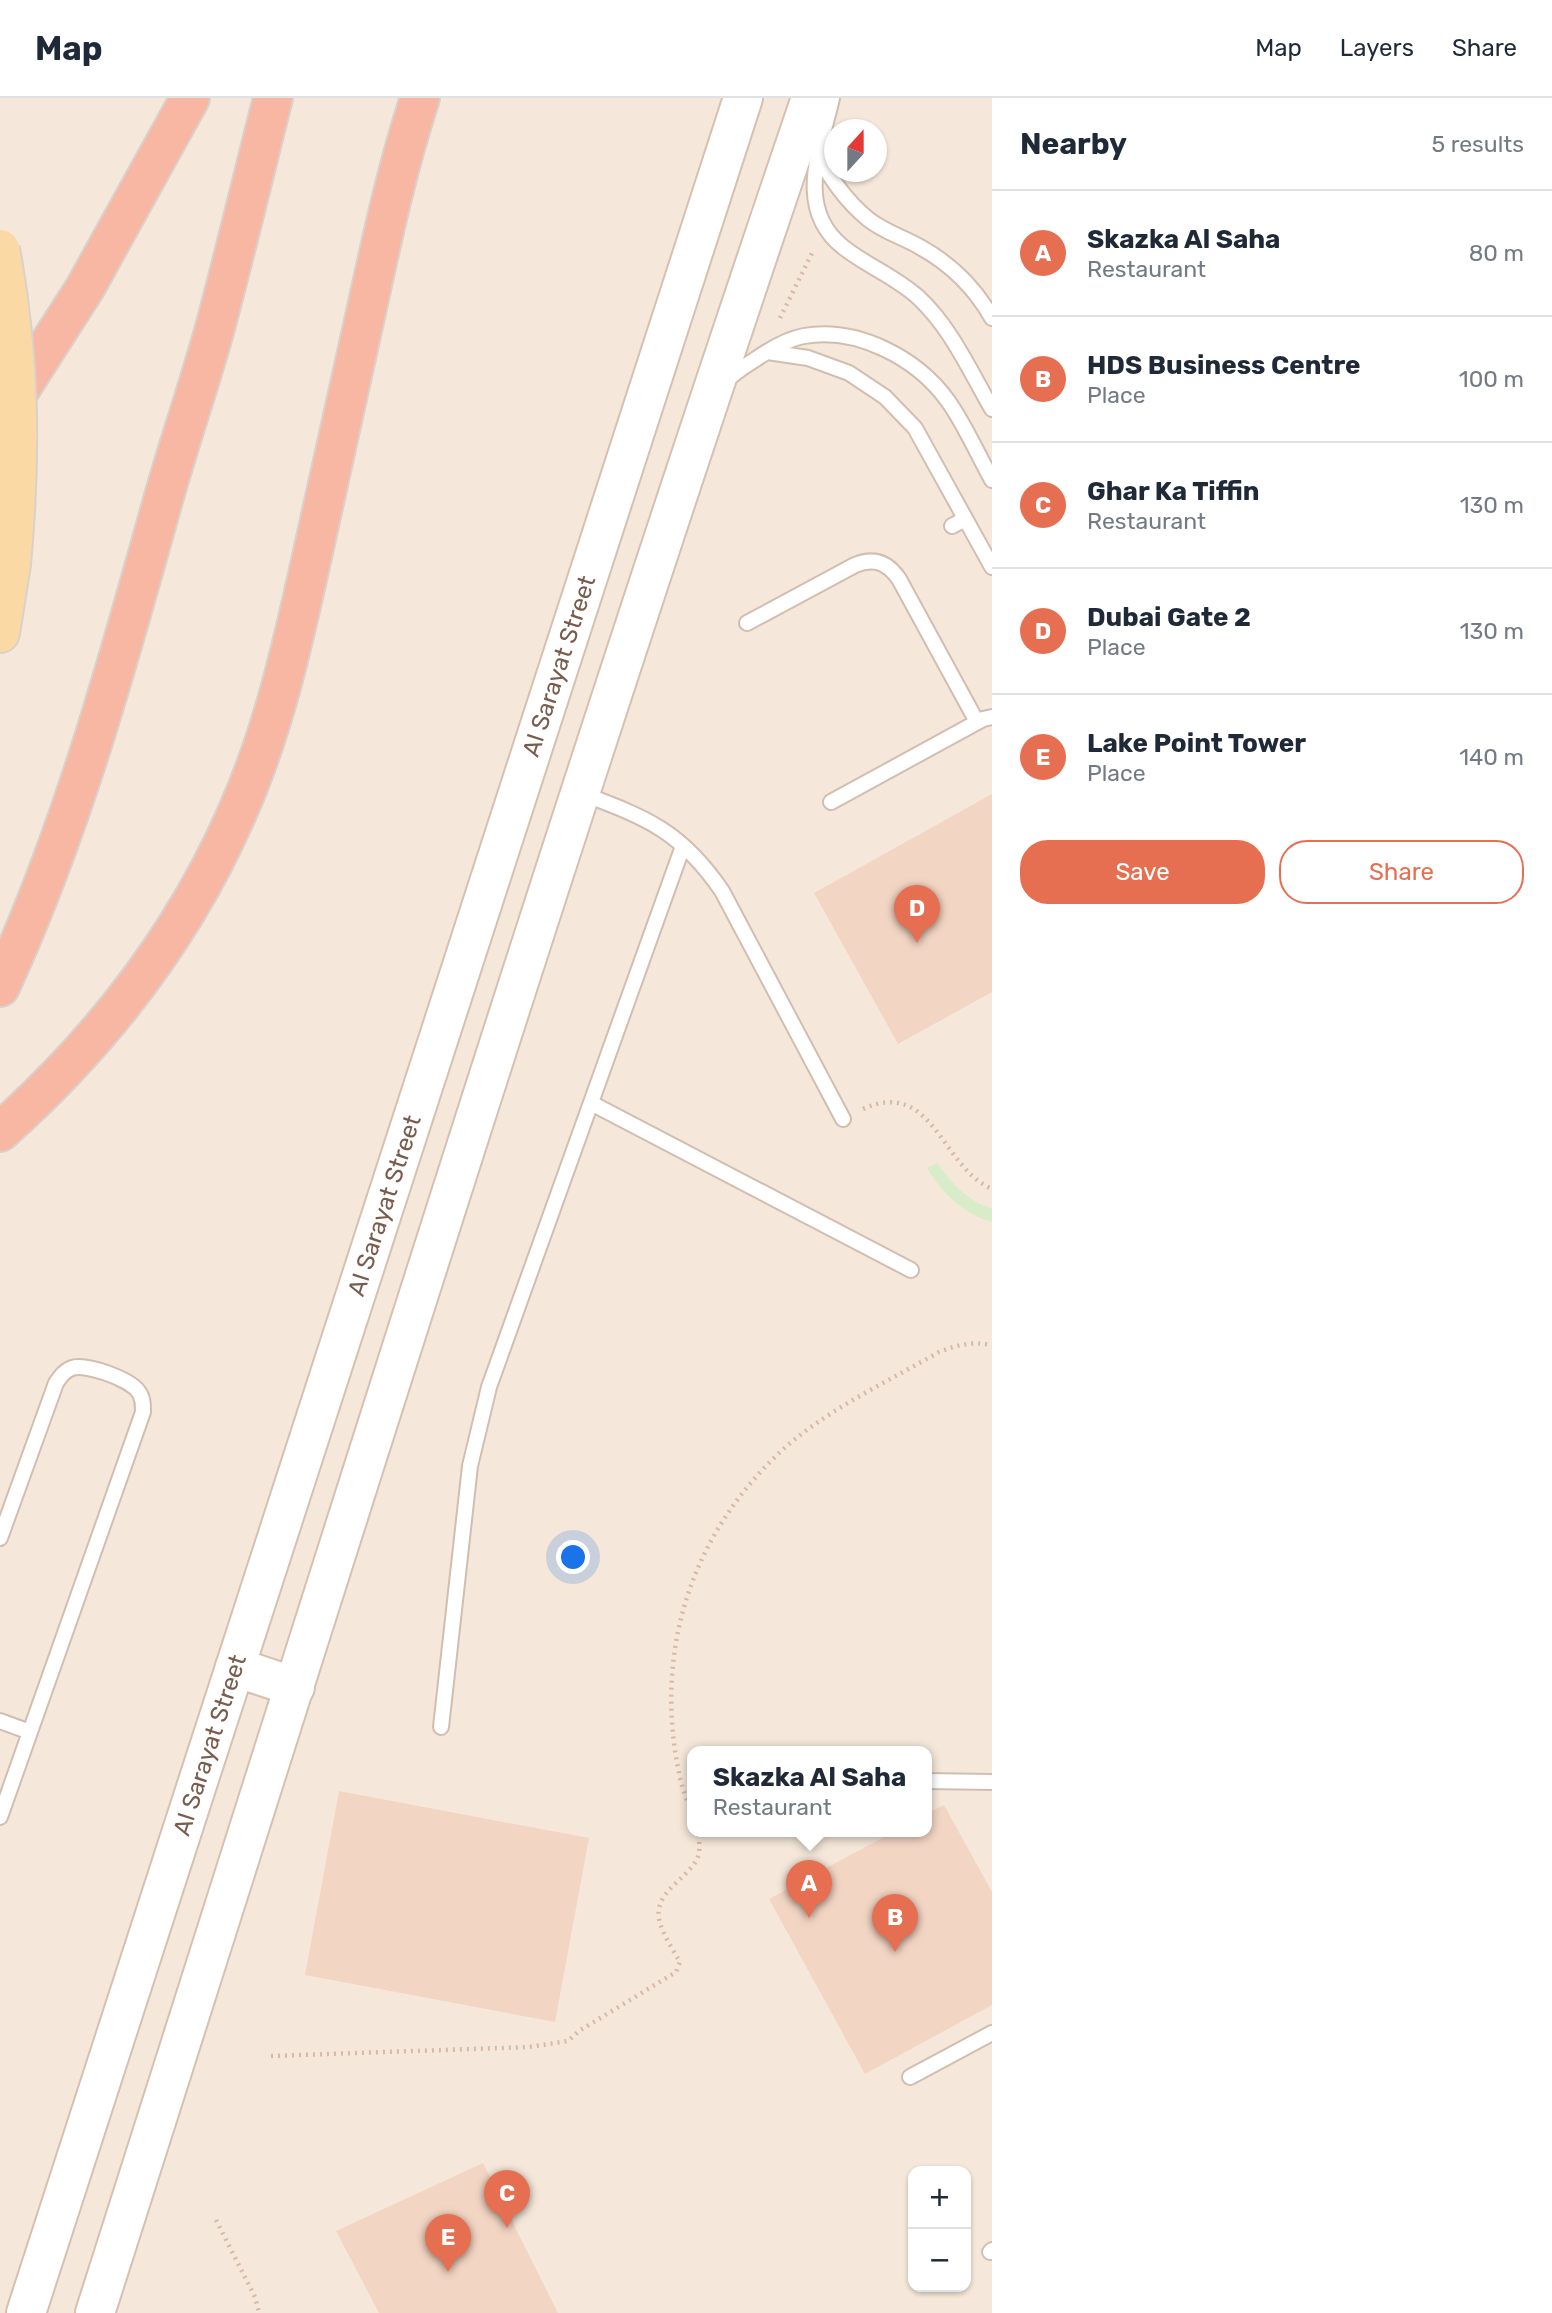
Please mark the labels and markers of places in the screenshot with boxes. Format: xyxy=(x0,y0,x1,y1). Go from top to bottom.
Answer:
pin: D xyxy=(894,885,940,943)
pin: A xyxy=(786,1860,832,1918)
pin: B xyxy=(872,1894,918,1952)
pin: C xyxy=(484,2170,530,2228)
pin: E xyxy=(425,2214,471,2272)

